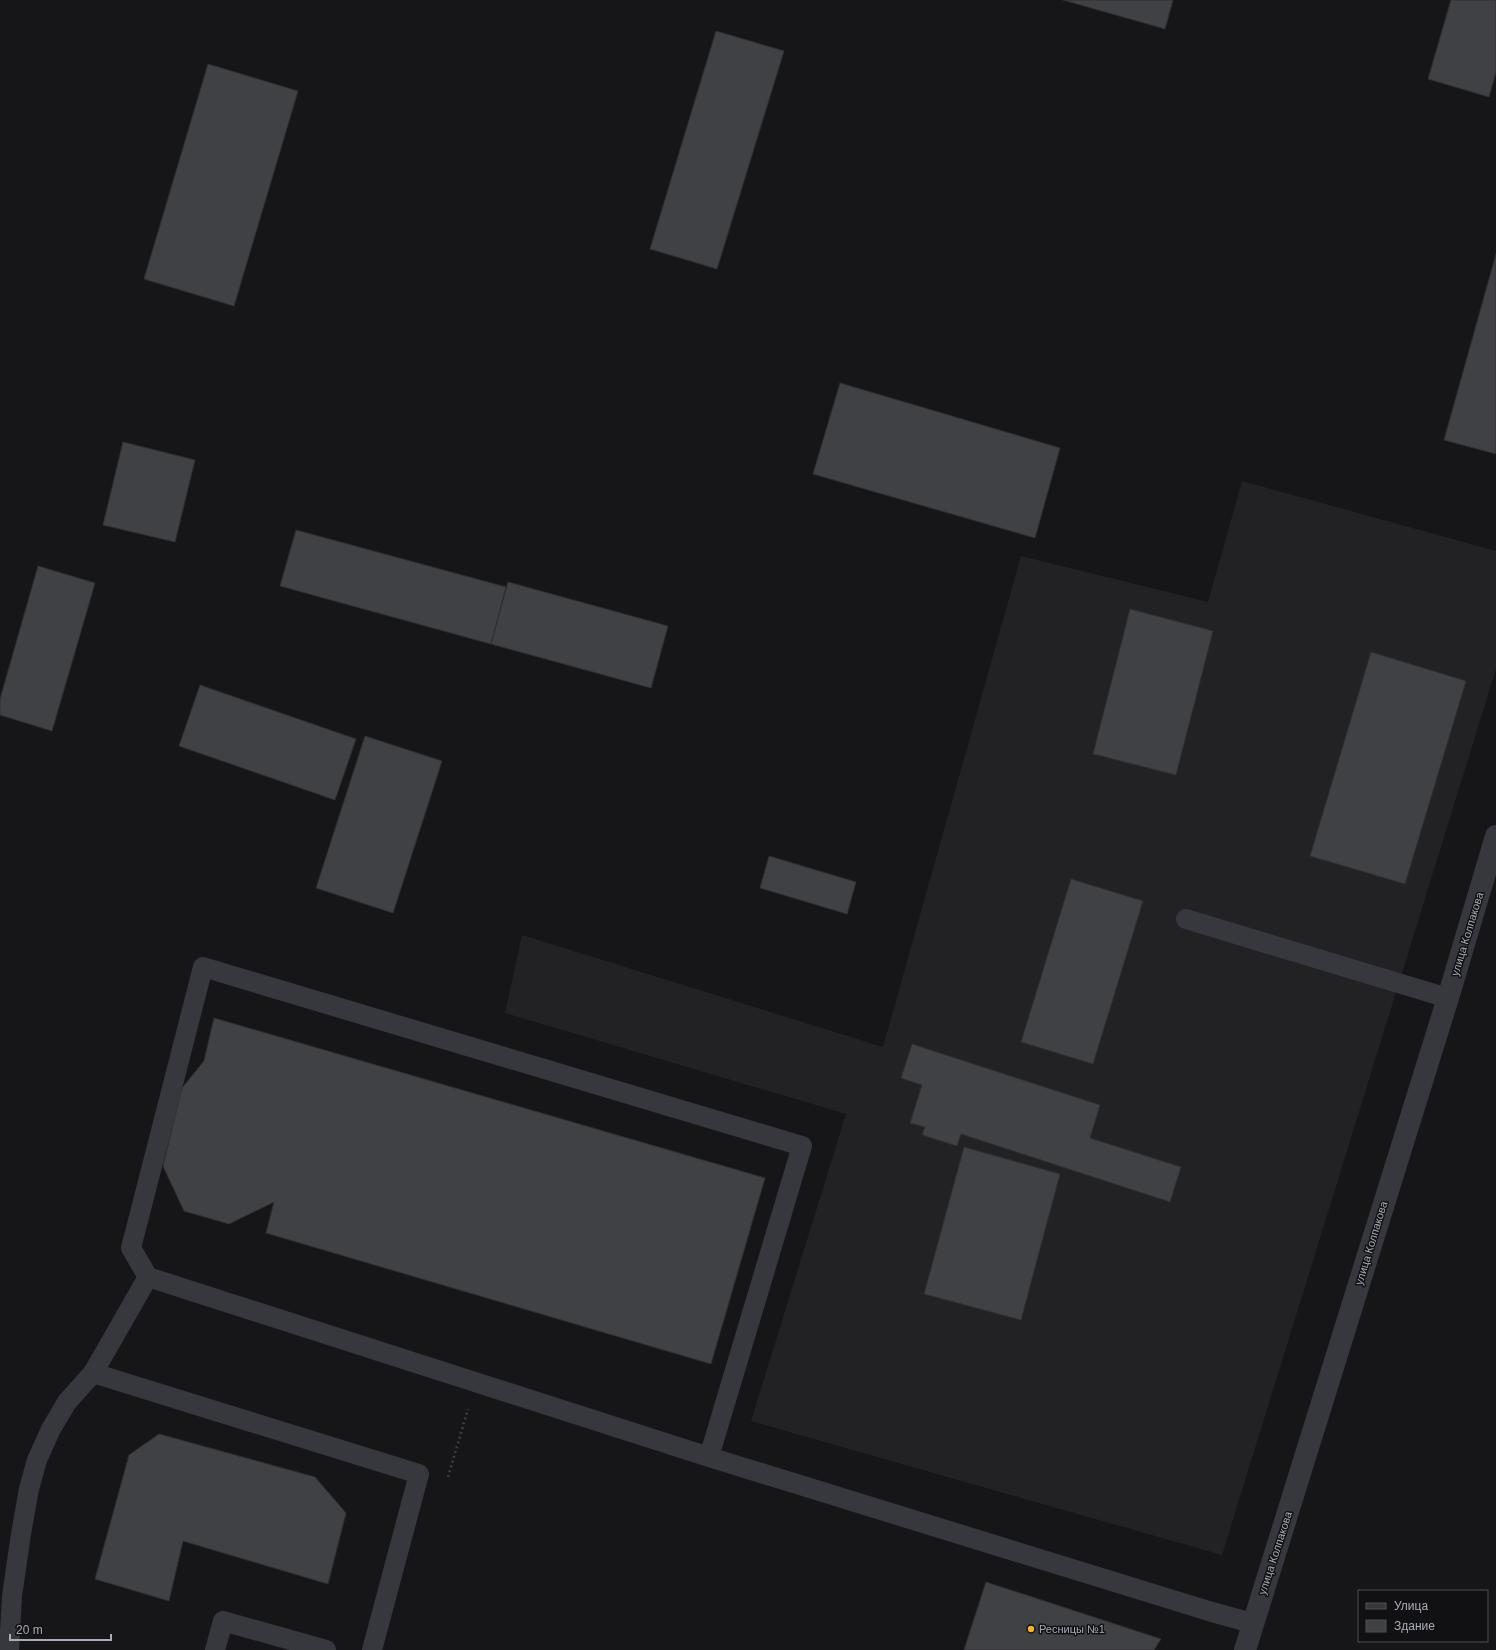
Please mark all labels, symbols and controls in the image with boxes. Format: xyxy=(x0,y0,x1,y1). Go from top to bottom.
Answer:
street label: улица Колпакова xyxy=(1449,890,1486,977)
street label: улица Колпакова xyxy=(1353,1199,1390,1286)
street label: улица Колпакова xyxy=(1256,1509,1294,1596)
legend xyxy=(1358,1590,1488,1642)
text: Улица xyxy=(1394,1599,1428,1613)
scale bar xyxy=(10,1616,111,1642)
text: Здание xyxy=(1394,1619,1435,1633)
text: 20 m xyxy=(16,1623,43,1637)
place label: Ресницы №1 xyxy=(1039,1623,1105,1635)
marker: Ресницы №1 xyxy=(1026,1624,1036,1634)

